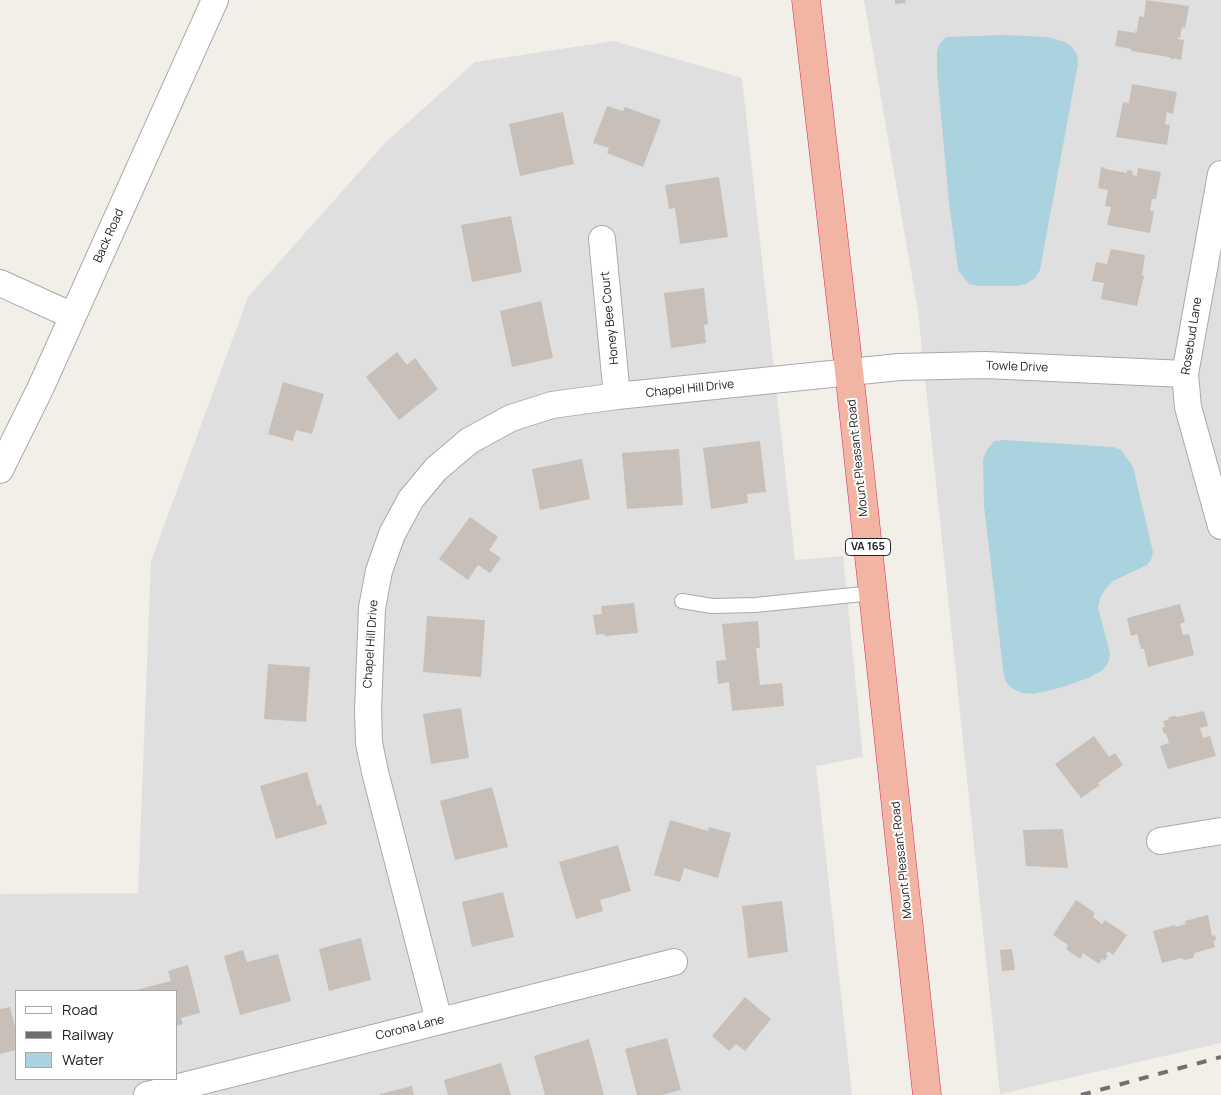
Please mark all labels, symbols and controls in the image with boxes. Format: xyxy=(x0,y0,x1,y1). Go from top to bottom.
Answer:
street label: Back Road xyxy=(91,207,127,265)
street label: Honey Bee Court xyxy=(598,271,622,365)
street label: Rosebud Lane xyxy=(1179,296,1205,376)
street label: Towle Drive xyxy=(985,359,1049,375)
street label: Chapel Hill Drive xyxy=(645,377,735,401)
street label: Mount Pleasant Road xyxy=(845,399,871,517)
road number: VA 165 xyxy=(846,538,890,556)
street label: Chapel Hill Drive xyxy=(361,599,381,689)
street label: Mount Pleasant Road xyxy=(889,801,915,919)
legend xyxy=(15,990,178,1080)
text: Road xyxy=(62,999,98,1020)
street label: Corona Lane xyxy=(374,1013,446,1043)
text: Railway xyxy=(62,1024,114,1045)
text: Water xyxy=(62,1049,104,1070)

